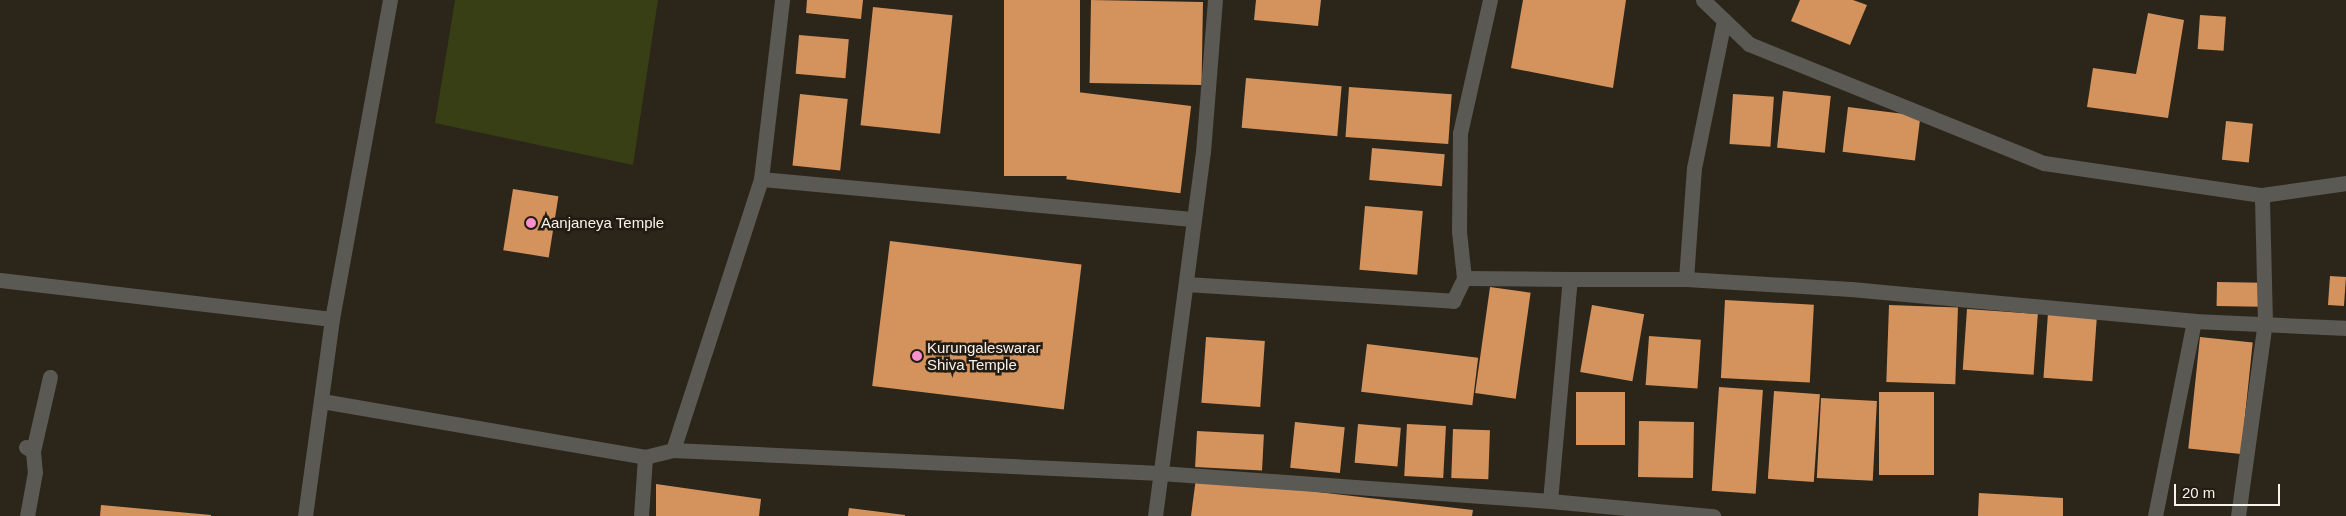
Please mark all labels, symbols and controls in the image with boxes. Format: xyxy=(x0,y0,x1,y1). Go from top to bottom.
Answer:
place label: Aanjaneya Temple xyxy=(541,214,664,232)
marker: Aanjaneya Temple xyxy=(525,217,537,229)
place label: Kurungaleswarar Shiva Temple xyxy=(927,338,1040,373)
marker: Kurungaleswarar Shiva Temple xyxy=(911,350,923,362)
scale bar xyxy=(2176,474,2282,506)
text: 20 m xyxy=(2182,484,2215,501)

